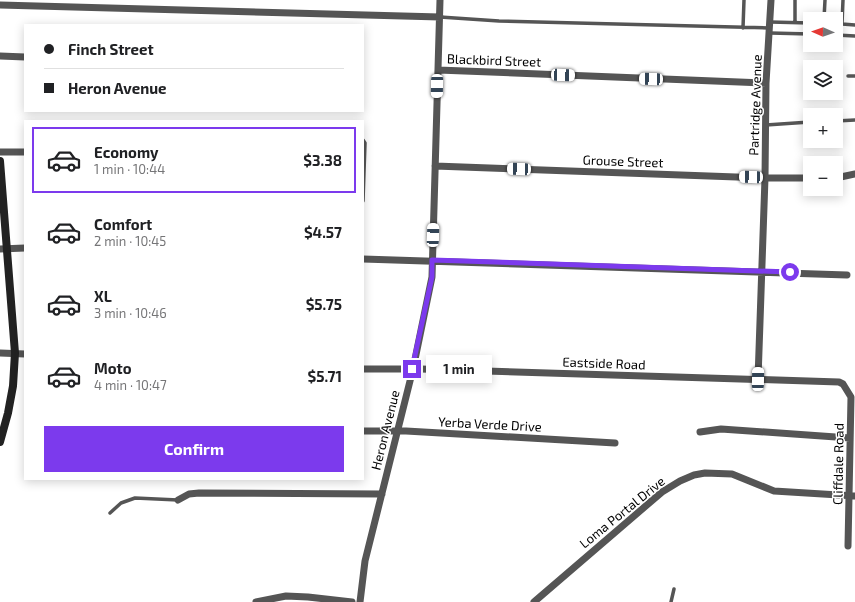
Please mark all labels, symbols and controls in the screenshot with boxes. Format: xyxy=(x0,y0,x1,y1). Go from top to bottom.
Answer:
north arrow xyxy=(803,12,843,52)
map controls xyxy=(803,12,843,196)
text: Finch Street xyxy=(68,40,154,58)
street label: Blackbird Street xyxy=(447,50,541,70)
street label: Partridge Avenue xyxy=(745,54,765,156)
button: layers xyxy=(803,60,843,100)
car xyxy=(551,69,575,81)
car xyxy=(639,73,663,85)
car xyxy=(431,74,443,98)
text: Heron Avenue xyxy=(68,79,167,97)
button: + xyxy=(803,108,843,148)
icon: car xyxy=(46,142,82,178)
text: Economy xyxy=(94,143,159,161)
text: $3.38 xyxy=(303,151,342,169)
street label: Grouse Street xyxy=(582,152,664,170)
button: − xyxy=(803,156,843,196)
text: 1 min · 10:44 xyxy=(94,161,165,177)
car xyxy=(507,163,531,175)
car xyxy=(739,171,763,183)
icon: car xyxy=(46,214,82,250)
text: Comfort xyxy=(94,215,152,233)
text: $4.57 xyxy=(304,223,342,241)
car xyxy=(427,223,439,247)
text: 2 min · 10:45 xyxy=(94,233,166,249)
route start xyxy=(781,263,799,281)
icon: car xyxy=(46,286,82,322)
text: XL xyxy=(94,287,112,305)
text: $5.75 xyxy=(306,295,342,313)
text: 3 min · 10:46 xyxy=(94,305,167,321)
street label: Eastside Road xyxy=(562,354,646,372)
callout: 1 min xyxy=(426,355,492,383)
icon: car xyxy=(46,358,82,394)
text: Moto xyxy=(94,359,132,377)
route end xyxy=(403,360,421,378)
text: 1 min xyxy=(443,361,475,377)
text: $5.71 xyxy=(307,367,342,385)
car xyxy=(752,367,764,391)
text: 4 min · 10:47 xyxy=(94,377,167,393)
street label: Heron Avenue xyxy=(367,388,403,472)
street label: Yerba Verde Drive xyxy=(438,413,542,435)
street label: Cliffdale Road xyxy=(829,423,847,505)
button: Confirm xyxy=(44,426,344,472)
street label: Loma Portal Drive xyxy=(576,473,668,551)

